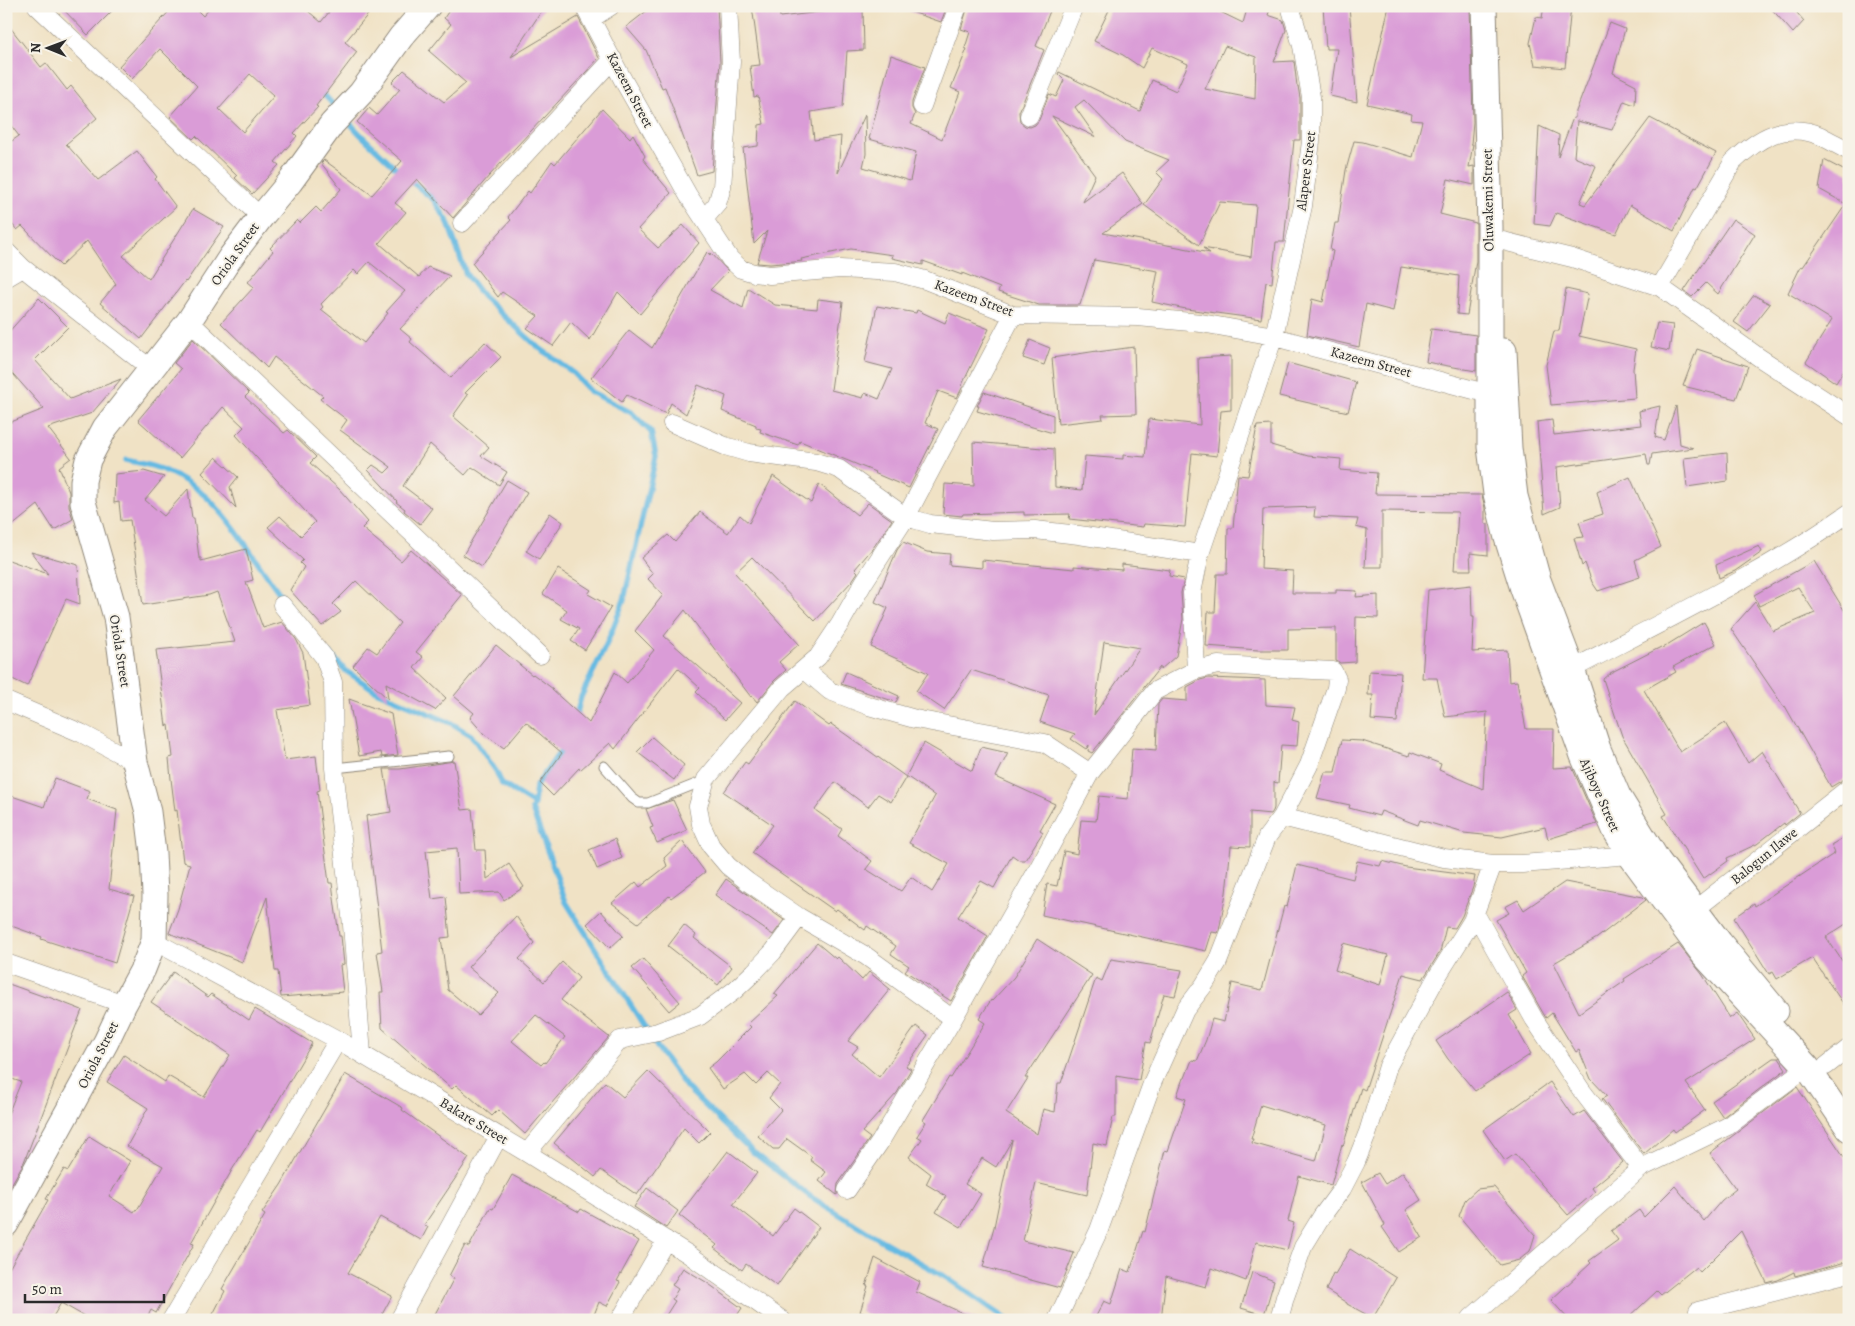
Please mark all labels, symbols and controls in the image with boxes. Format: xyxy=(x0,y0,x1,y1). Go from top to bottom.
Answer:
north arrow xyxy=(22,22,72,72)
text: N xyxy=(26,43,45,53)
street label: Kazeem Street xyxy=(602,49,658,131)
street label: Alapere Street xyxy=(1292,130,1320,213)
street label: Oluwakemi Street xyxy=(1478,148,1498,251)
street label: Oriola Street xyxy=(206,218,264,289)
street label: Kazeem Street xyxy=(932,275,1017,321)
street label: Kazeem Street xyxy=(1328,342,1414,382)
street label: Oriola Street xyxy=(105,613,135,689)
street label: Ajiboye Street xyxy=(1575,754,1625,835)
street label: Balogun Ilawe xyxy=(1727,823,1801,889)
street label: Oriola Street xyxy=(73,1018,123,1092)
street label: Bakare Street xyxy=(436,1093,512,1149)
scale bar xyxy=(25,1271,164,1303)
text: 50 m xyxy=(32,1279,62,1299)

